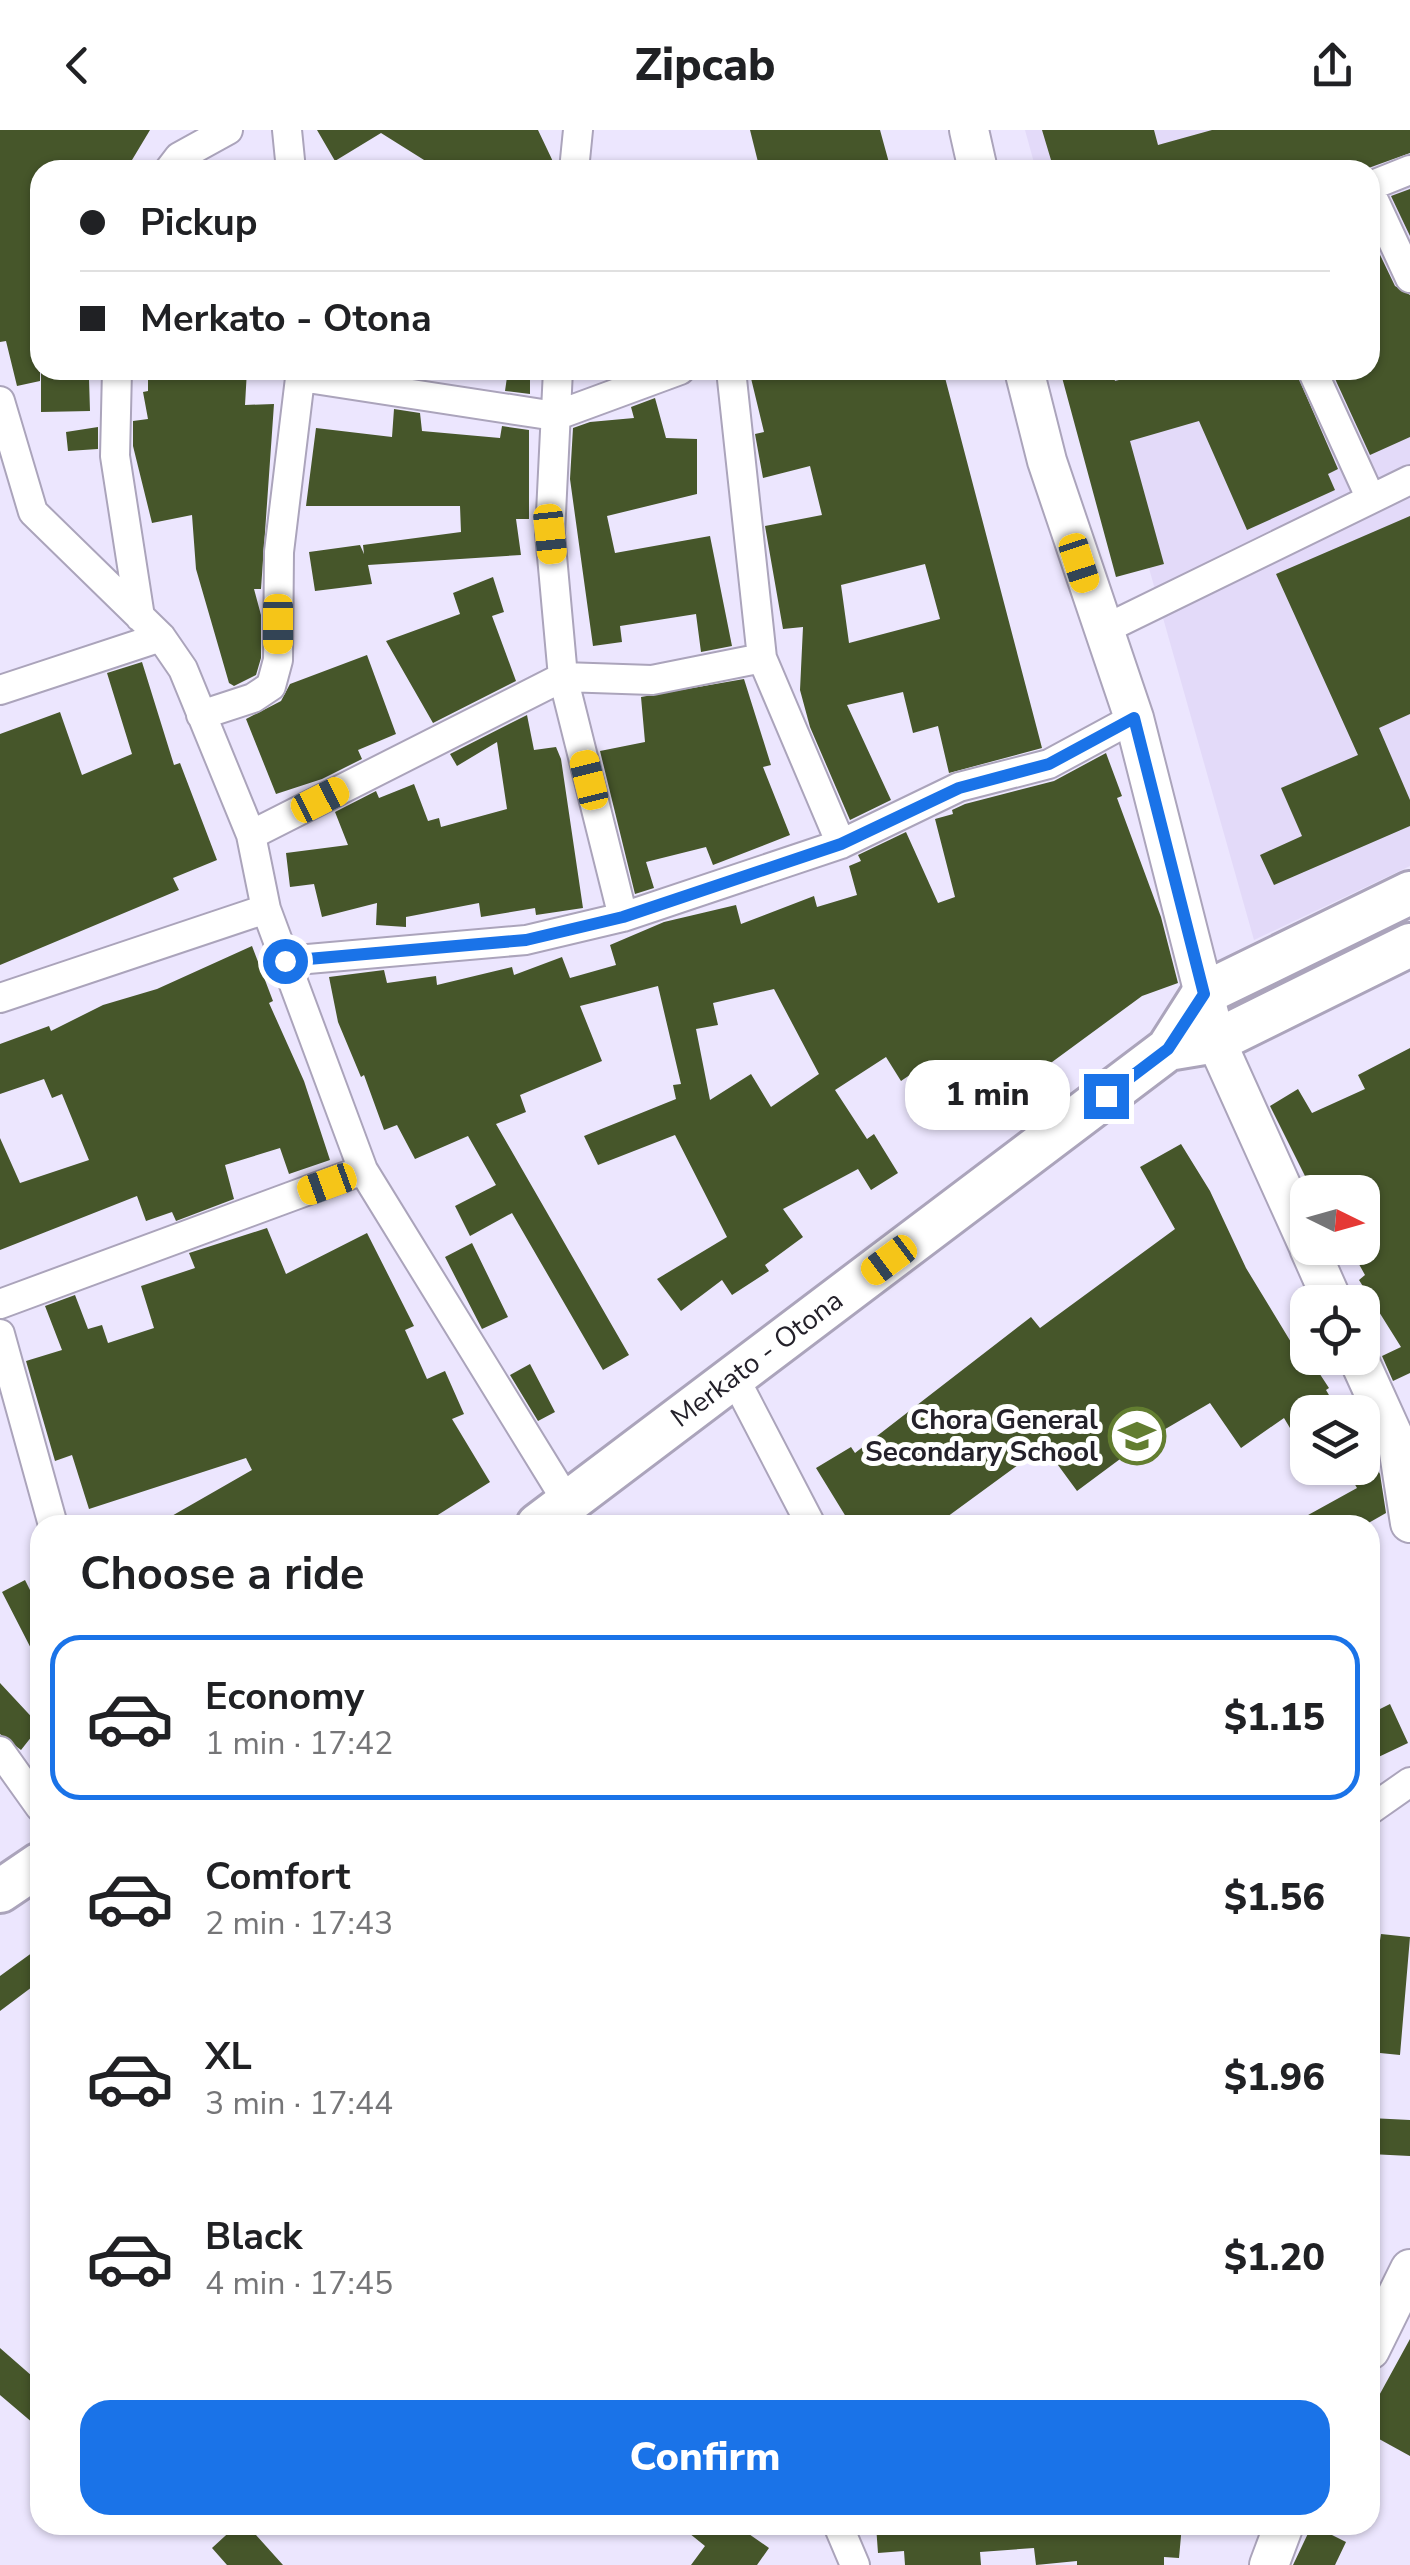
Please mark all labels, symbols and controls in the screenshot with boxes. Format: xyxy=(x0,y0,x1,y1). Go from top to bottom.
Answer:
text: Zipcab xyxy=(634,35,776,96)
icon: back xyxy=(50,38,105,93)
icon: share xyxy=(1305,38,1360,93)
text: Pickup xyxy=(140,197,258,248)
text: Merkato - Otona xyxy=(140,293,432,344)
car xyxy=(532,503,568,565)
car xyxy=(1055,530,1103,596)
car xyxy=(263,594,293,654)
car xyxy=(567,747,611,813)
car xyxy=(286,773,354,827)
route start xyxy=(263,939,308,984)
callout: 1 min xyxy=(906,1061,1071,1131)
text: 1 min xyxy=(945,1073,1030,1116)
route end xyxy=(1084,1074,1129,1119)
car xyxy=(294,1160,360,1208)
north arrow xyxy=(1290,1175,1380,1265)
map controls xyxy=(1290,1175,1380,1485)
car xyxy=(856,1230,922,1290)
street label: Merkato - Otona xyxy=(663,1282,851,1436)
button: locate xyxy=(1290,1285,1380,1375)
button: layers xyxy=(1290,1395,1380,1485)
place label: Chora General Secondary School xyxy=(865,1401,1098,1471)
school or university icon: Chora General Secondary School xyxy=(1107,1406,1167,1466)
text: Choose a ride xyxy=(80,1544,365,1605)
text: Economy xyxy=(205,1671,364,1722)
icon: car xyxy=(85,1673,175,1763)
text: $1.15 xyxy=(1224,1692,1325,1743)
text: 1 min · 17:42 xyxy=(205,1722,393,1765)
text: Comfort xyxy=(205,1851,350,1902)
icon: car xyxy=(85,1853,175,1943)
text: $1.56 xyxy=(1224,1872,1325,1923)
text: 2 min · 17:43 xyxy=(205,1902,393,1945)
text: XL xyxy=(205,2031,252,2082)
icon: car xyxy=(85,2033,175,2123)
text: $1.96 xyxy=(1224,2052,1325,2103)
text: 3 min · 17:44 xyxy=(205,2082,393,2125)
text: Black xyxy=(205,2211,302,2262)
icon: car xyxy=(85,2213,175,2303)
text: $1.20 xyxy=(1224,2232,1325,2283)
text: 4 min · 17:45 xyxy=(205,2262,393,2305)
button: Confirm xyxy=(80,2400,1330,2515)

